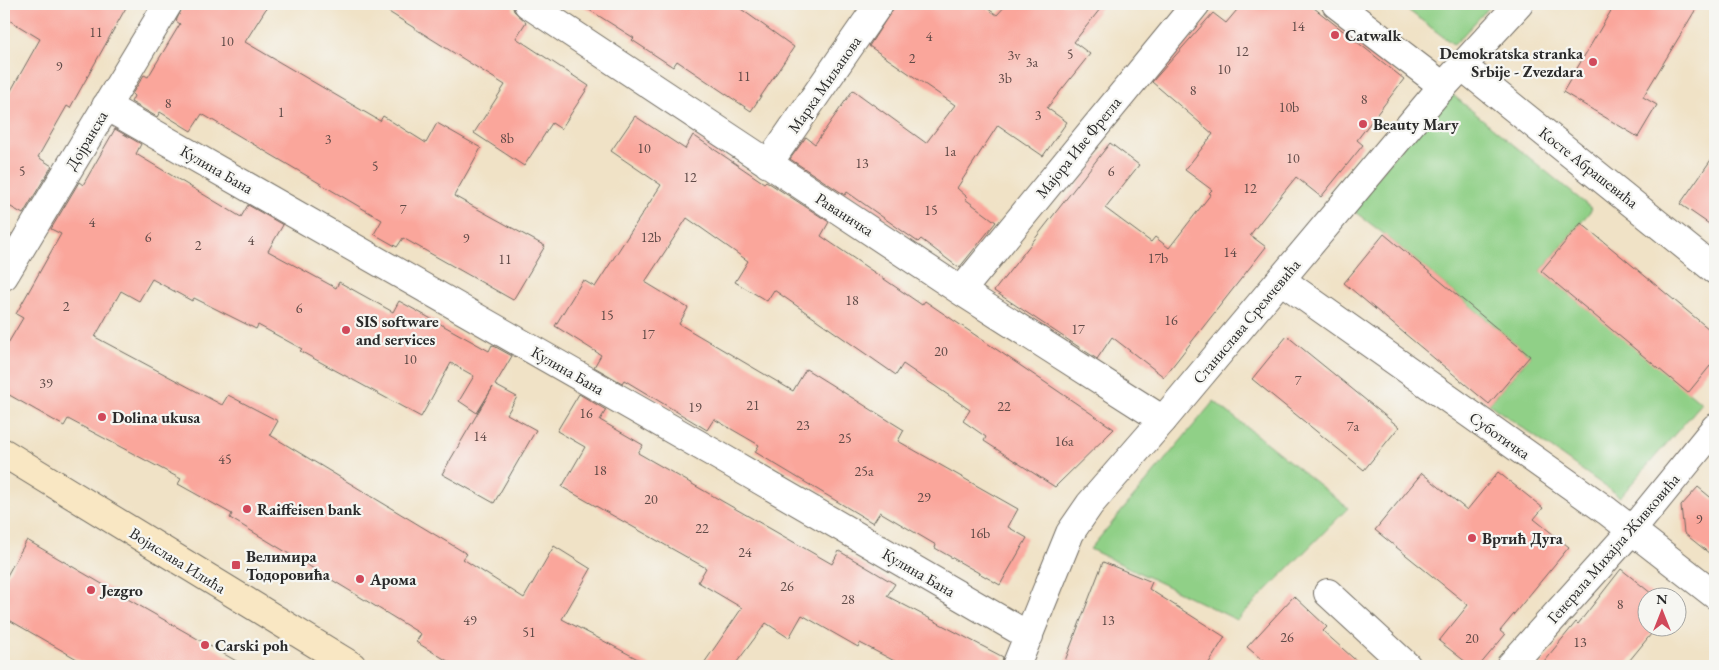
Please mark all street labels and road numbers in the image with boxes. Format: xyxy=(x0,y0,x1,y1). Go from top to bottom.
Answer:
street label: Марка Миљанова xyxy=(783,31,866,137)
street label: Мајора Иве Фрегла xyxy=(1031,92,1126,202)
street label: Дојранска xyxy=(61,106,113,174)
street label: Косте Абрашевића xyxy=(1535,122,1643,213)
street label: Кулина Бана xyxy=(176,140,258,199)
street label: Раваничка xyxy=(812,188,878,241)
street label: Станислава Сремчевића xyxy=(1188,254,1305,388)
street label: Кулина Бана xyxy=(527,341,609,400)
street label: Суботичка xyxy=(1465,407,1535,464)
street label: Генерала Михајла Живковића xyxy=(1542,469,1685,628)
street label: Војислава Илића xyxy=(126,522,230,599)
street label: Кулина Бана xyxy=(878,543,960,602)

